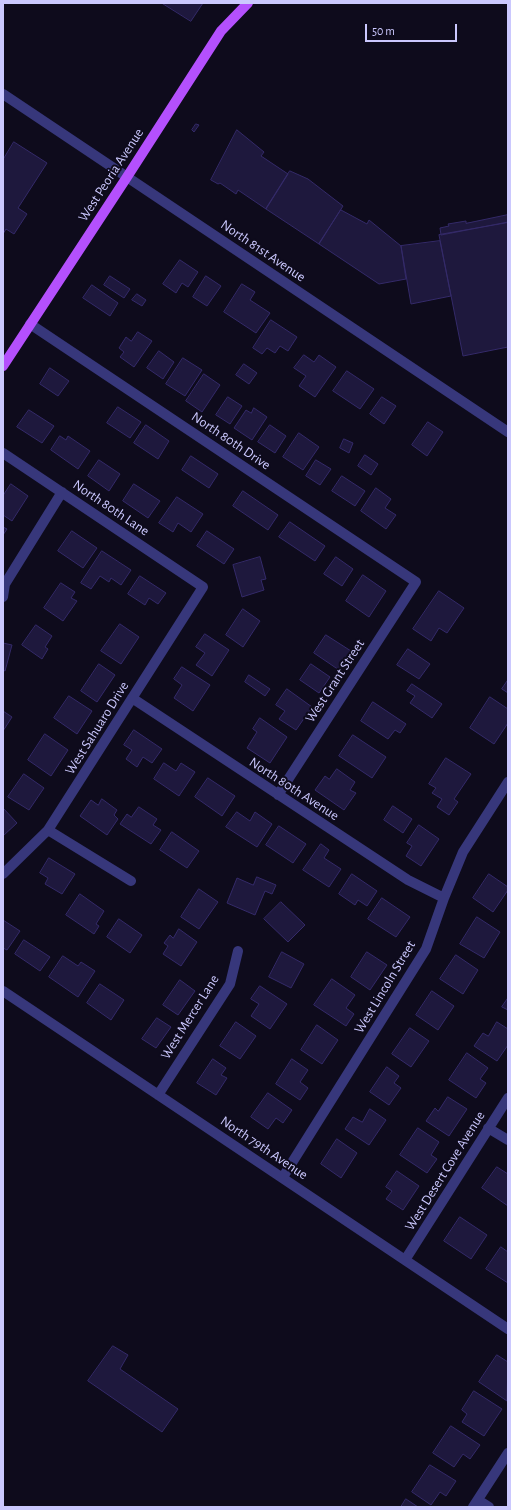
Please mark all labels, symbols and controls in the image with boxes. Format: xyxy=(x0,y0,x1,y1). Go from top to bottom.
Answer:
scale bar xyxy=(367,16,459,42)
text: 50 m xyxy=(372,25,395,37)
street label: West Peoria Avenue xyxy=(75,125,147,225)
street label: North 81st Avenue xyxy=(217,216,309,286)
street label: North 80th Drive xyxy=(188,408,274,474)
street label: North 80th Lane xyxy=(70,476,152,540)
street label: West Grant Street xyxy=(302,636,368,726)
street label: West Sahuaro Drive xyxy=(62,678,132,778)
street label: North 80th Avenue xyxy=(246,754,342,824)
street label: West Lincoln Street xyxy=(351,938,419,1036)
street label: West Mercer Lane xyxy=(157,972,223,1062)
street label: West Desert Cove Avenue xyxy=(401,1108,489,1234)
street label: North 79th Avenue xyxy=(217,1113,311,1183)

